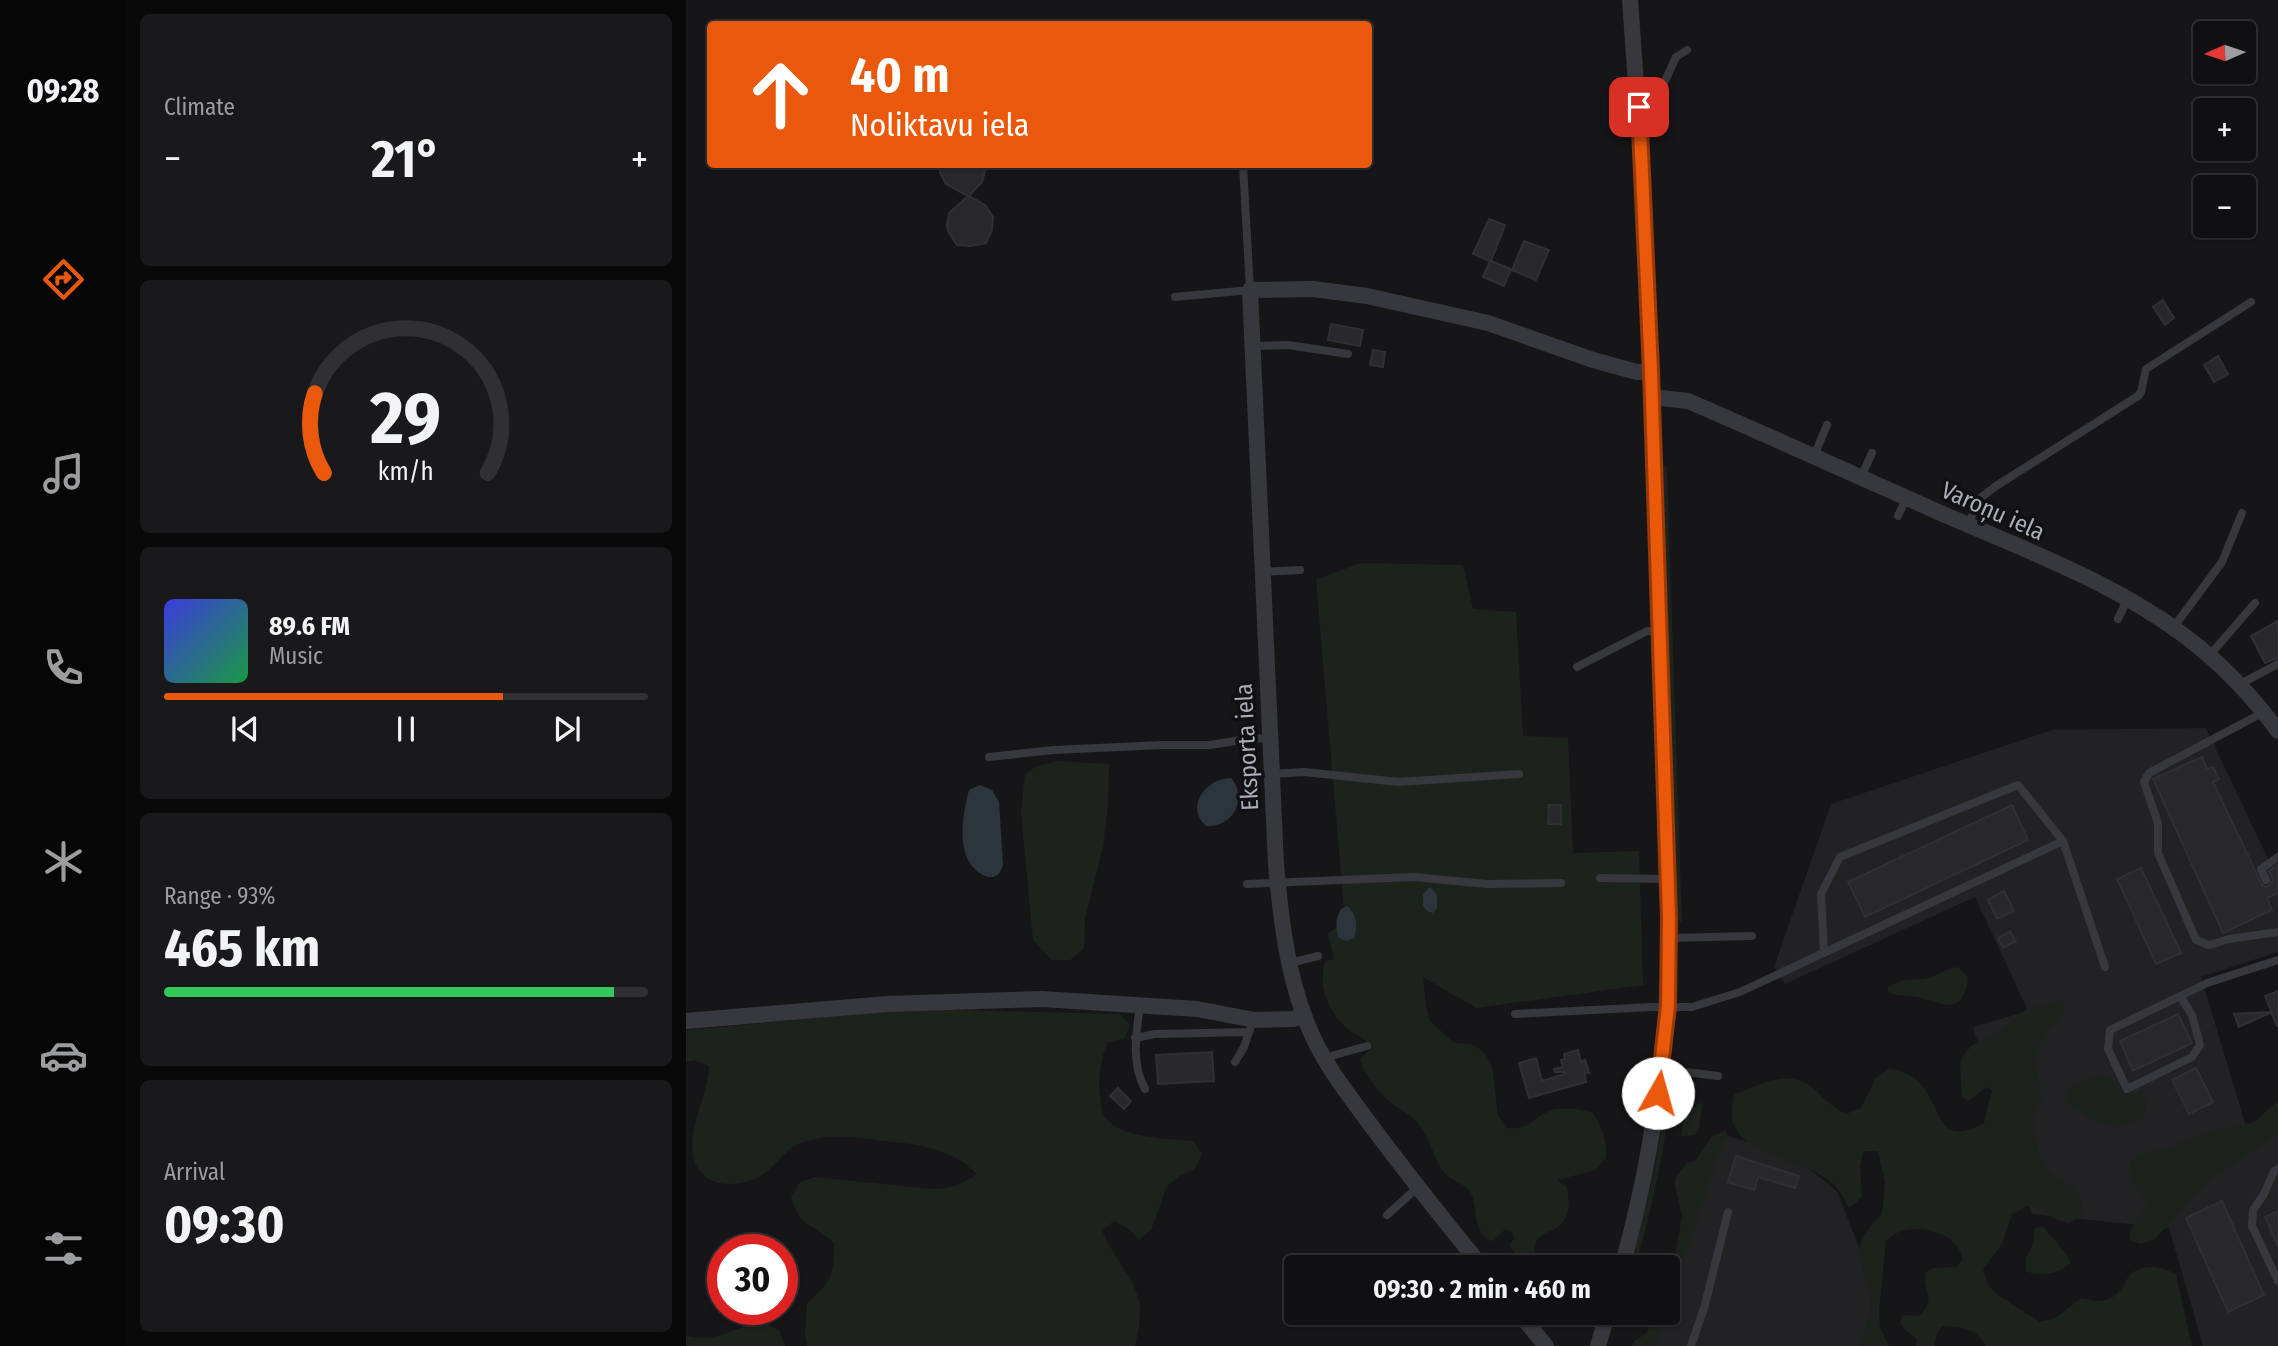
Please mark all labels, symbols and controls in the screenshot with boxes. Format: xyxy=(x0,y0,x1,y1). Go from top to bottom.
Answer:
north arrow xyxy=(2193,21,2256,84)
map controls xyxy=(2193,21,2256,238)
text: 40 m xyxy=(850,46,950,105)
icon: ahead xyxy=(735,49,826,140)
text: 09:28 xyxy=(27,72,99,110)
pin xyxy=(1609,77,1669,137)
icon: arrive xyxy=(1620,88,1658,126)
text: Climate xyxy=(164,93,235,121)
button: + xyxy=(2193,98,2256,161)
text: Noliktavu iela xyxy=(850,106,1029,144)
text: 21° xyxy=(371,128,441,191)
text: − xyxy=(164,136,181,182)
text: + xyxy=(631,136,648,182)
button: − xyxy=(2193,175,2256,238)
icon: directions xyxy=(39,255,88,304)
text: 29 xyxy=(370,375,441,462)
icon: music xyxy=(39,449,88,498)
text: km/h xyxy=(378,456,434,486)
street label: Varoņu iela xyxy=(1936,476,2049,548)
text: 89.6 FM xyxy=(269,611,350,642)
text: Music xyxy=(269,642,323,670)
icon: phone xyxy=(39,643,88,692)
street label: Eksporta iela xyxy=(1230,683,1264,811)
icon: previous xyxy=(226,710,264,748)
icon: pause xyxy=(387,710,425,748)
icon: next xyxy=(548,710,586,748)
icon: climate xyxy=(39,837,88,886)
text: Range · 93% xyxy=(164,882,275,910)
text: 465 km xyxy=(164,917,320,980)
icon: car xyxy=(39,1031,88,1080)
position arrow xyxy=(1621,1056,1695,1130)
text: Arrival xyxy=(164,1158,225,1186)
text: 09:30 xyxy=(164,1193,285,1256)
icon: filters xyxy=(39,1224,88,1273)
speed limit sign: 30 xyxy=(707,1234,798,1325)
text: 09:30 · 2 min · 460 m xyxy=(1373,1274,1591,1305)

